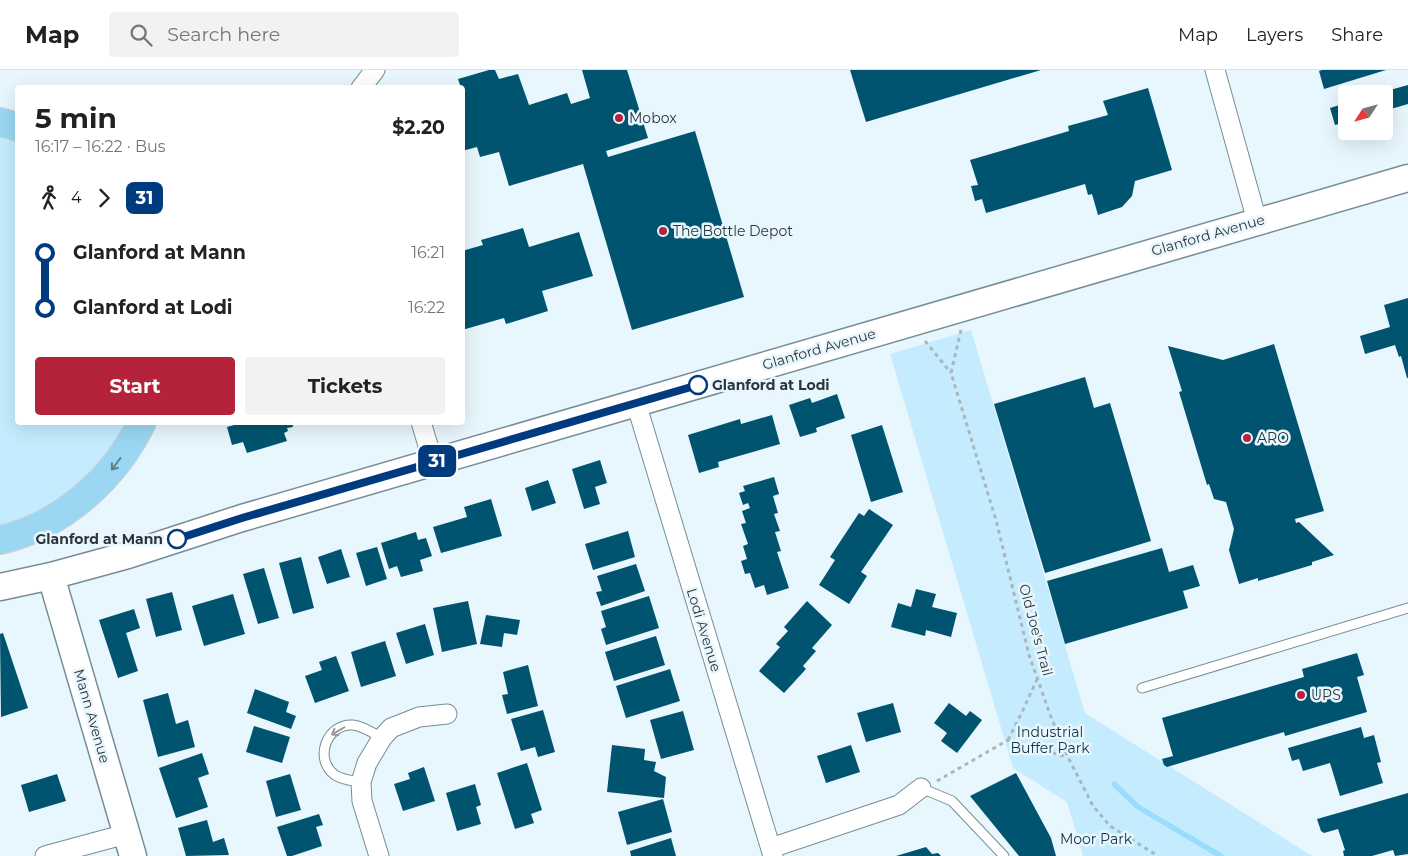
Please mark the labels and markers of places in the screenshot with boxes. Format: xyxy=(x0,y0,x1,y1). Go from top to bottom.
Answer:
place label: Mobox xyxy=(629,109,677,127)
marker: Mobox xyxy=(613,112,625,124)
place label: The Bottle Depot xyxy=(673,222,793,240)
marker: The Bottle Depot xyxy=(657,225,669,237)
marker: Glanford at Lodi xyxy=(688,375,708,395)
place label: Glanford at Lodi xyxy=(712,376,830,394)
place label: ARO xyxy=(1257,429,1289,447)
marker: ARO xyxy=(1241,432,1253,444)
marker: Glanford at Mann xyxy=(167,529,187,549)
place label: Glanford at Mann xyxy=(36,530,163,548)
place label: UPS xyxy=(1311,686,1341,704)
marker: UPS xyxy=(1295,689,1307,701)

